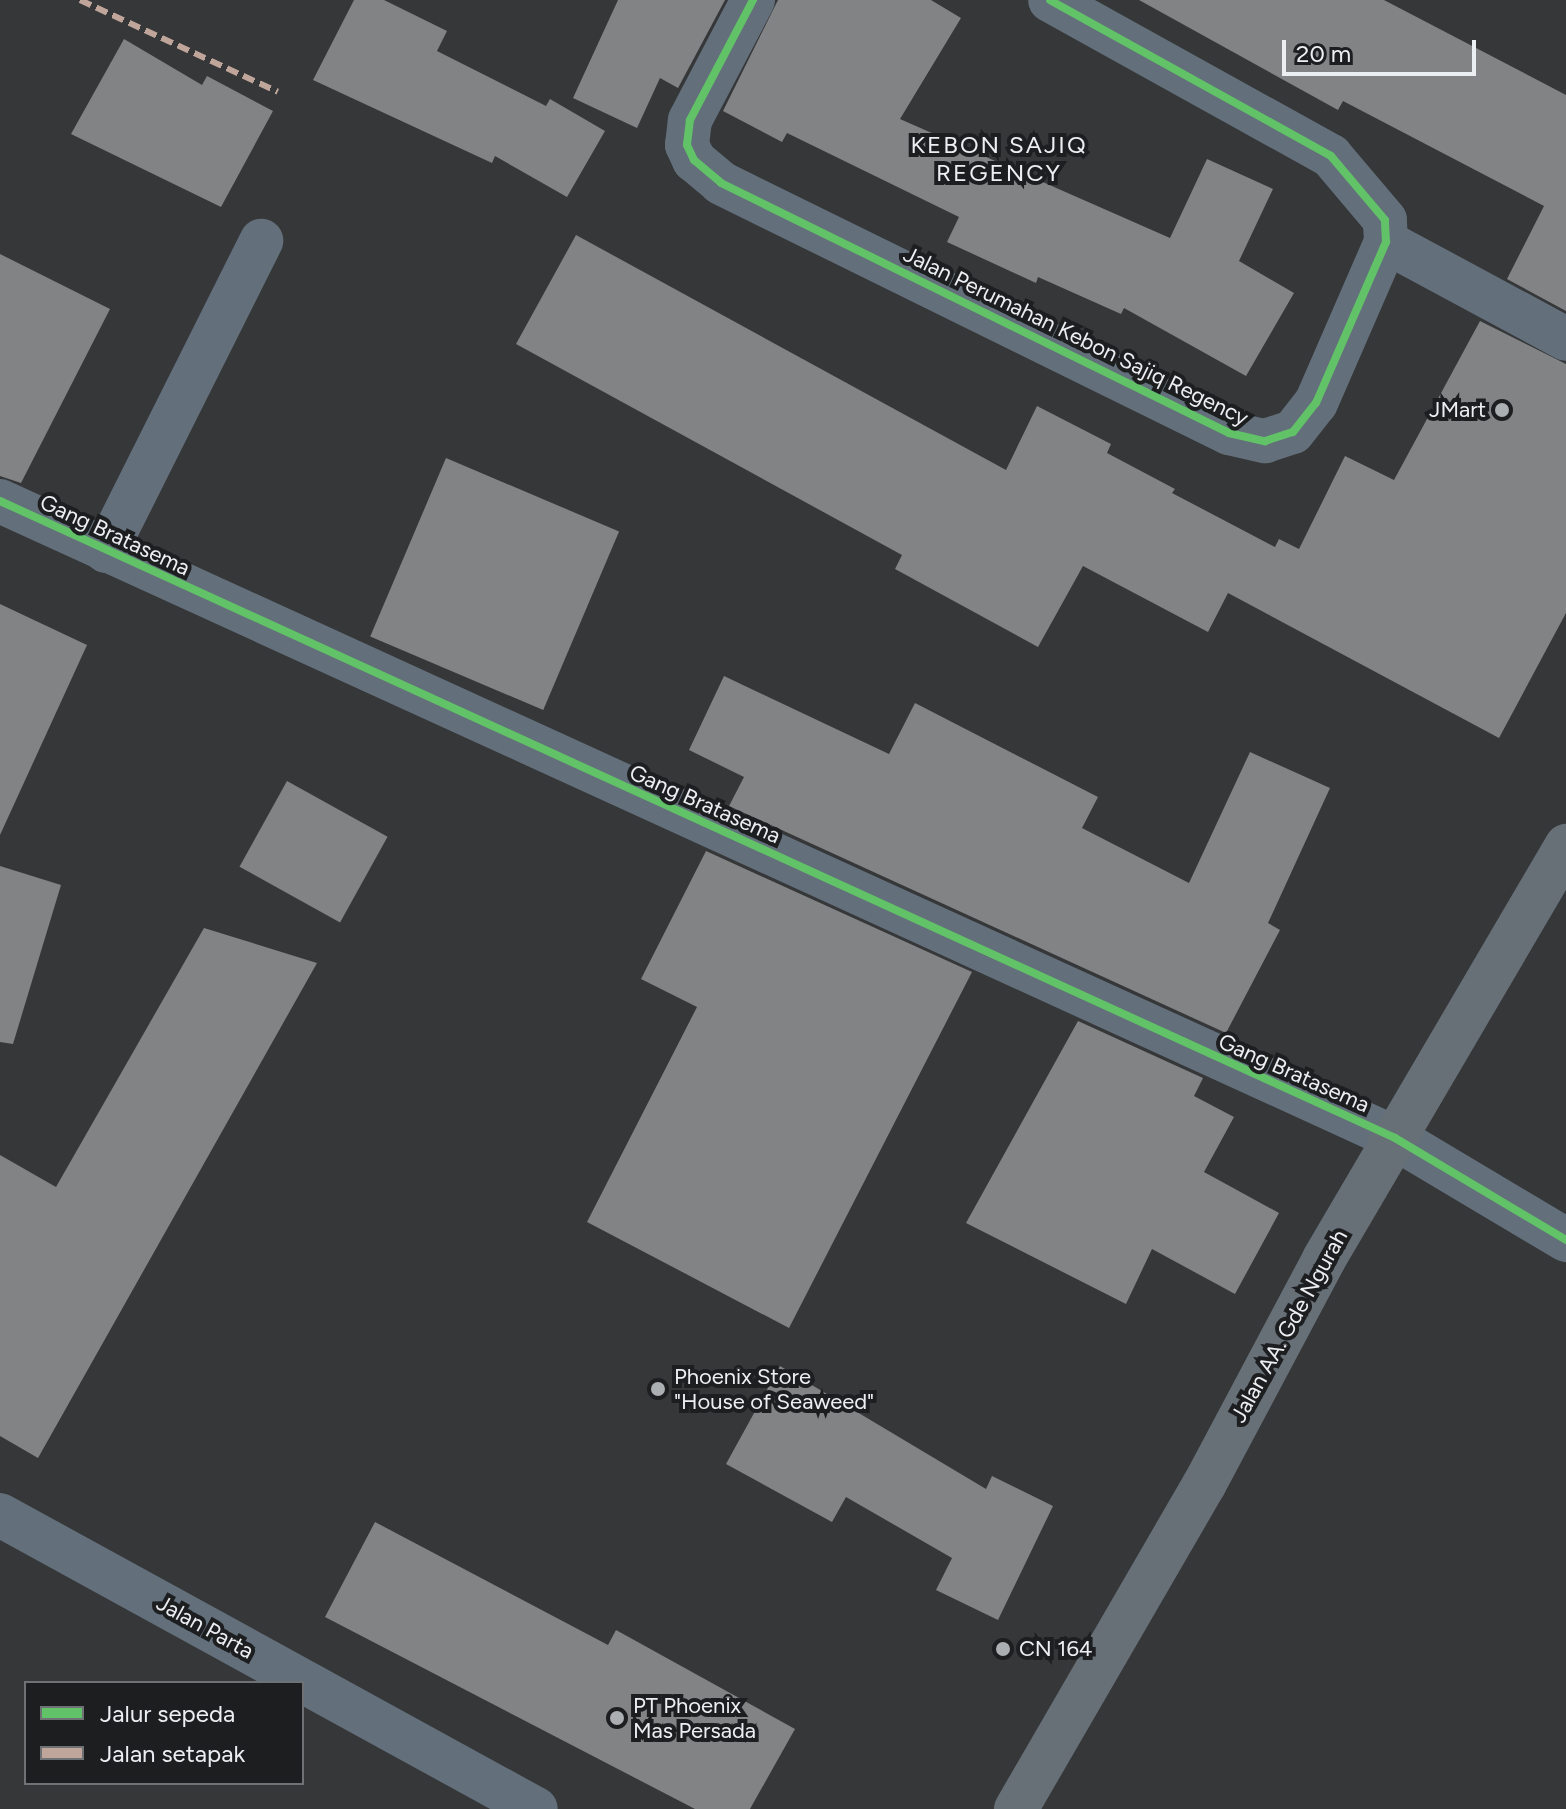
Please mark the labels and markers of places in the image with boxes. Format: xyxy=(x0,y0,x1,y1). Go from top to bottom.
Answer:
place label: JMart xyxy=(1429,397,1486,423)
marker: JMart xyxy=(1493,401,1511,419)
place label: Phoenix Store "House of Seaweed" xyxy=(674,1363,874,1414)
marker: Phoenix Store "House of Seaweed" xyxy=(649,1380,667,1398)
place label: CN 164 xyxy=(1019,1636,1093,1662)
marker: CN 164 xyxy=(994,1640,1012,1658)
place label: PT Phoenix Mas Persada xyxy=(633,1692,756,1744)
marker: PT Phoenix Mas Persada xyxy=(608,1709,626,1727)

